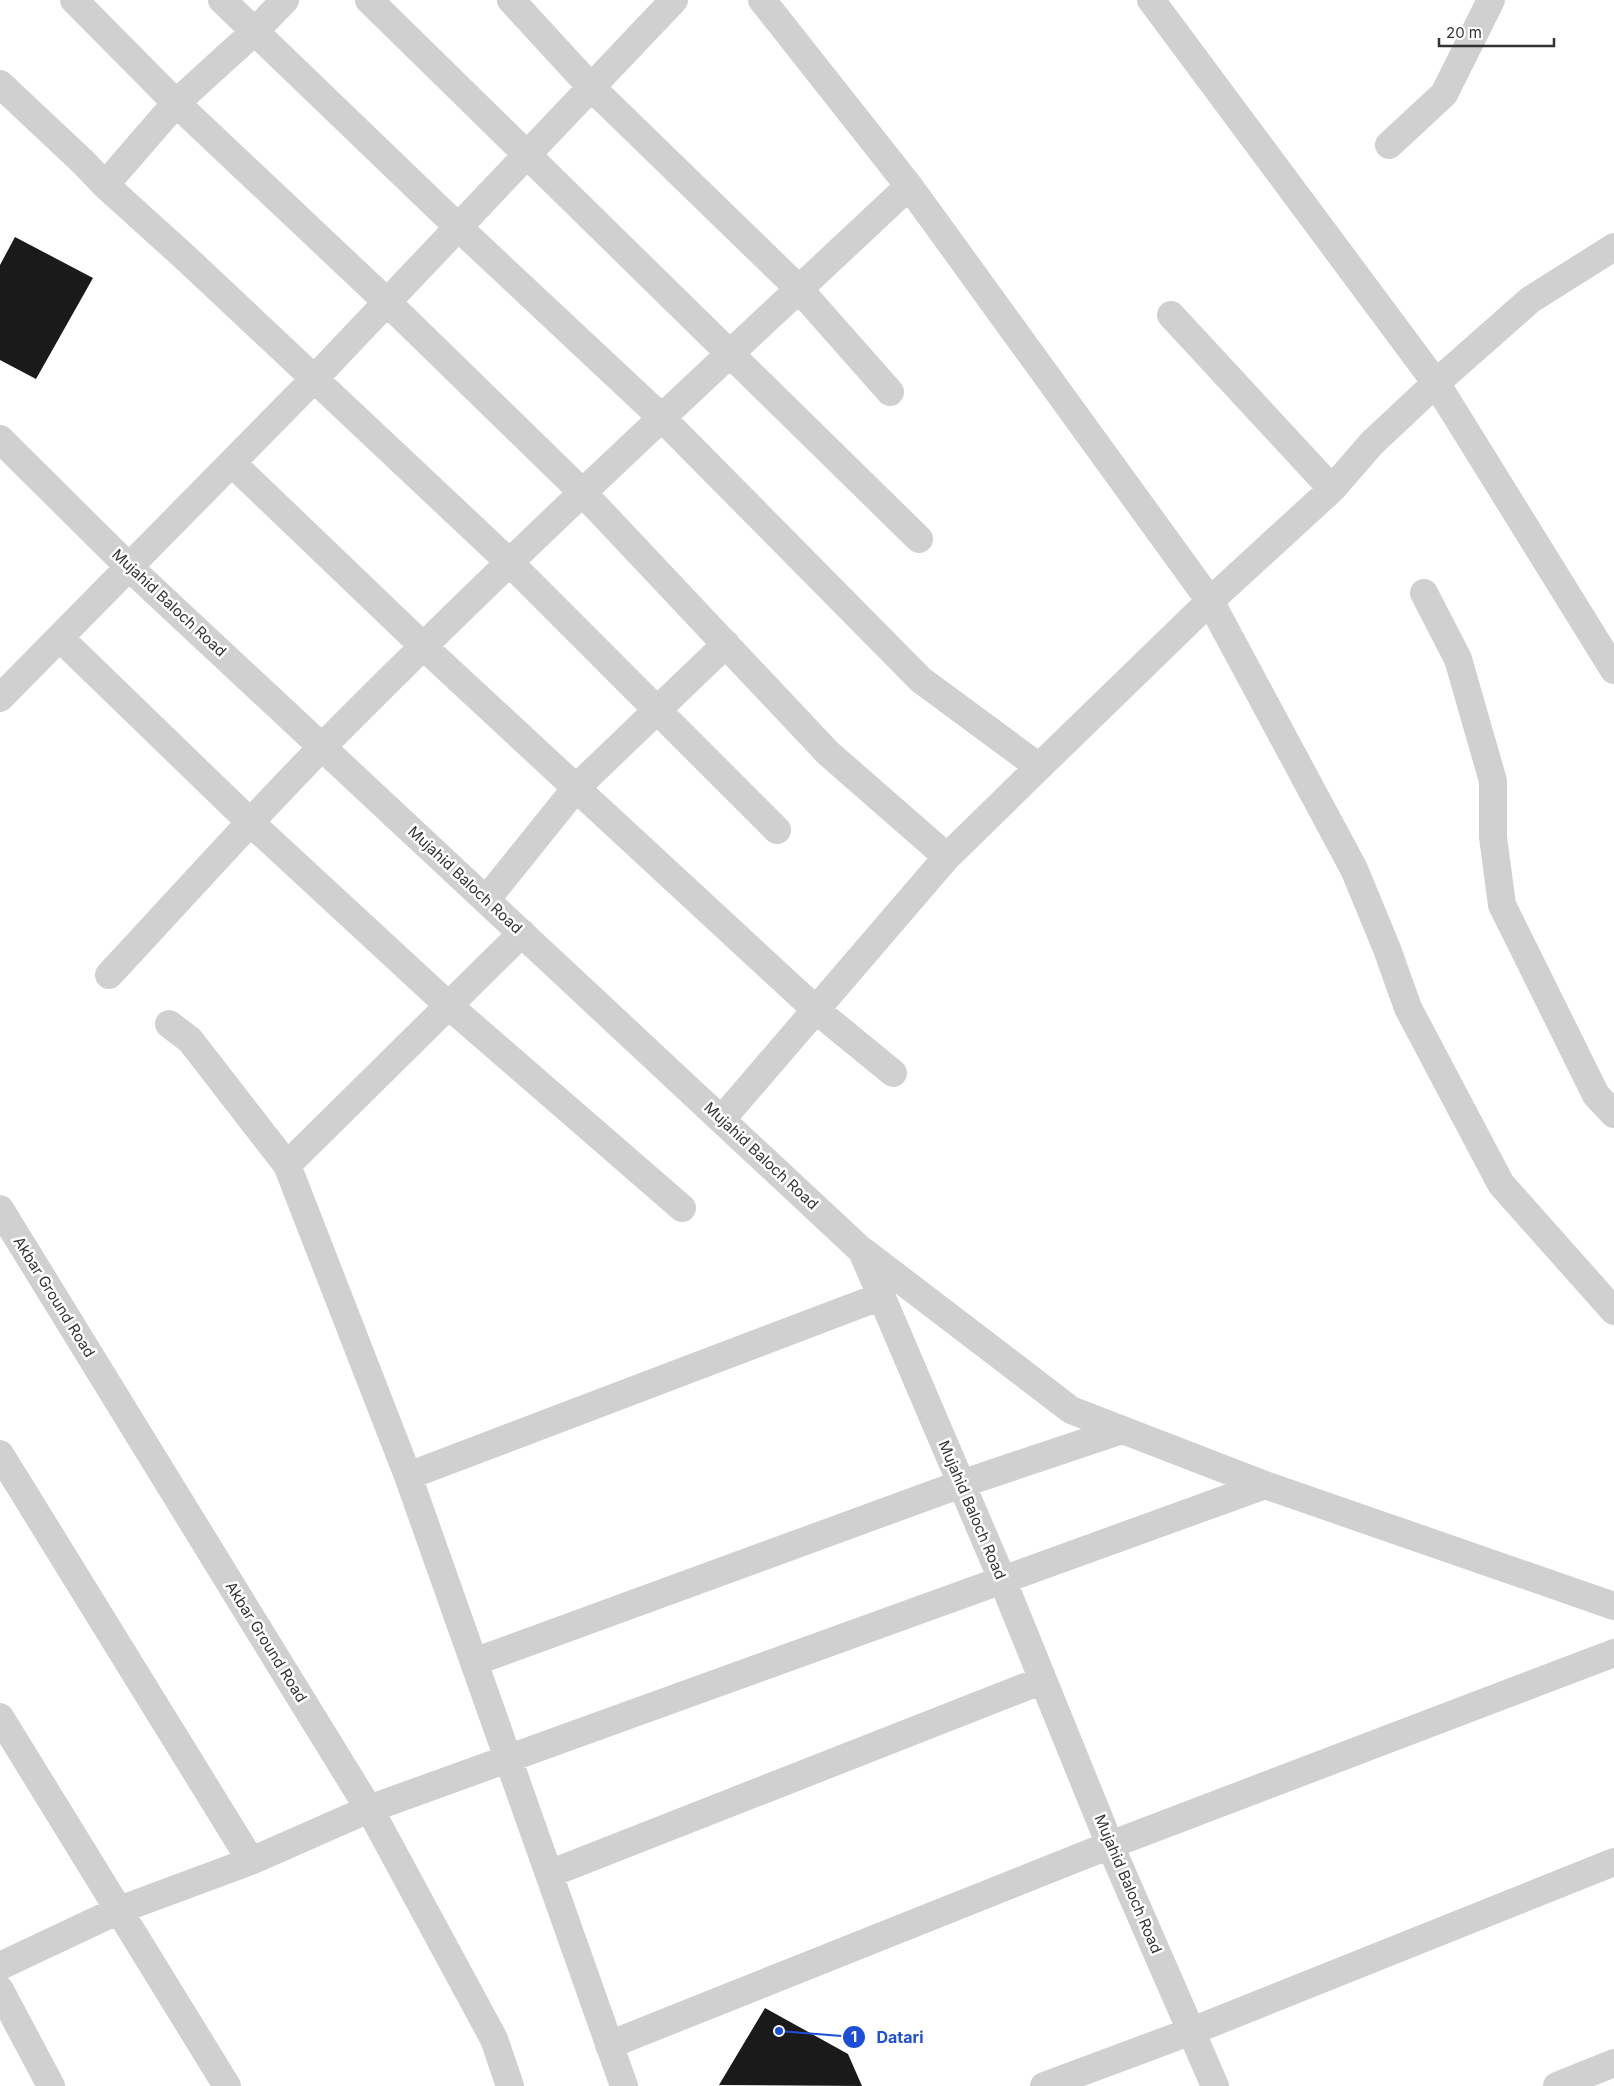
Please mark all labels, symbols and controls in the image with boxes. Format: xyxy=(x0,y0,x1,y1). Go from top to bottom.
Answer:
scale bar xyxy=(1439,15,1554,47)
text: 20 m xyxy=(1446,23,1482,42)
street label: Mujahid Baloch Road xyxy=(108,545,230,660)
street label: Mujahid Baloch Road xyxy=(404,822,526,937)
street label: Mujahid Baloch Road xyxy=(700,1098,822,1213)
street label: Akbar Ground Road xyxy=(10,1233,99,1361)
street label: Mujahid Baloch Road xyxy=(935,1437,1010,1582)
street label: Akbar Ground Road xyxy=(222,1578,311,1706)
street label: Mujahid Baloch Road xyxy=(1091,1811,1166,1956)
callout: Datari xyxy=(842,2022,934,2053)
text: 1 xyxy=(851,2027,857,2046)
text: Datari xyxy=(876,2027,924,2047)

